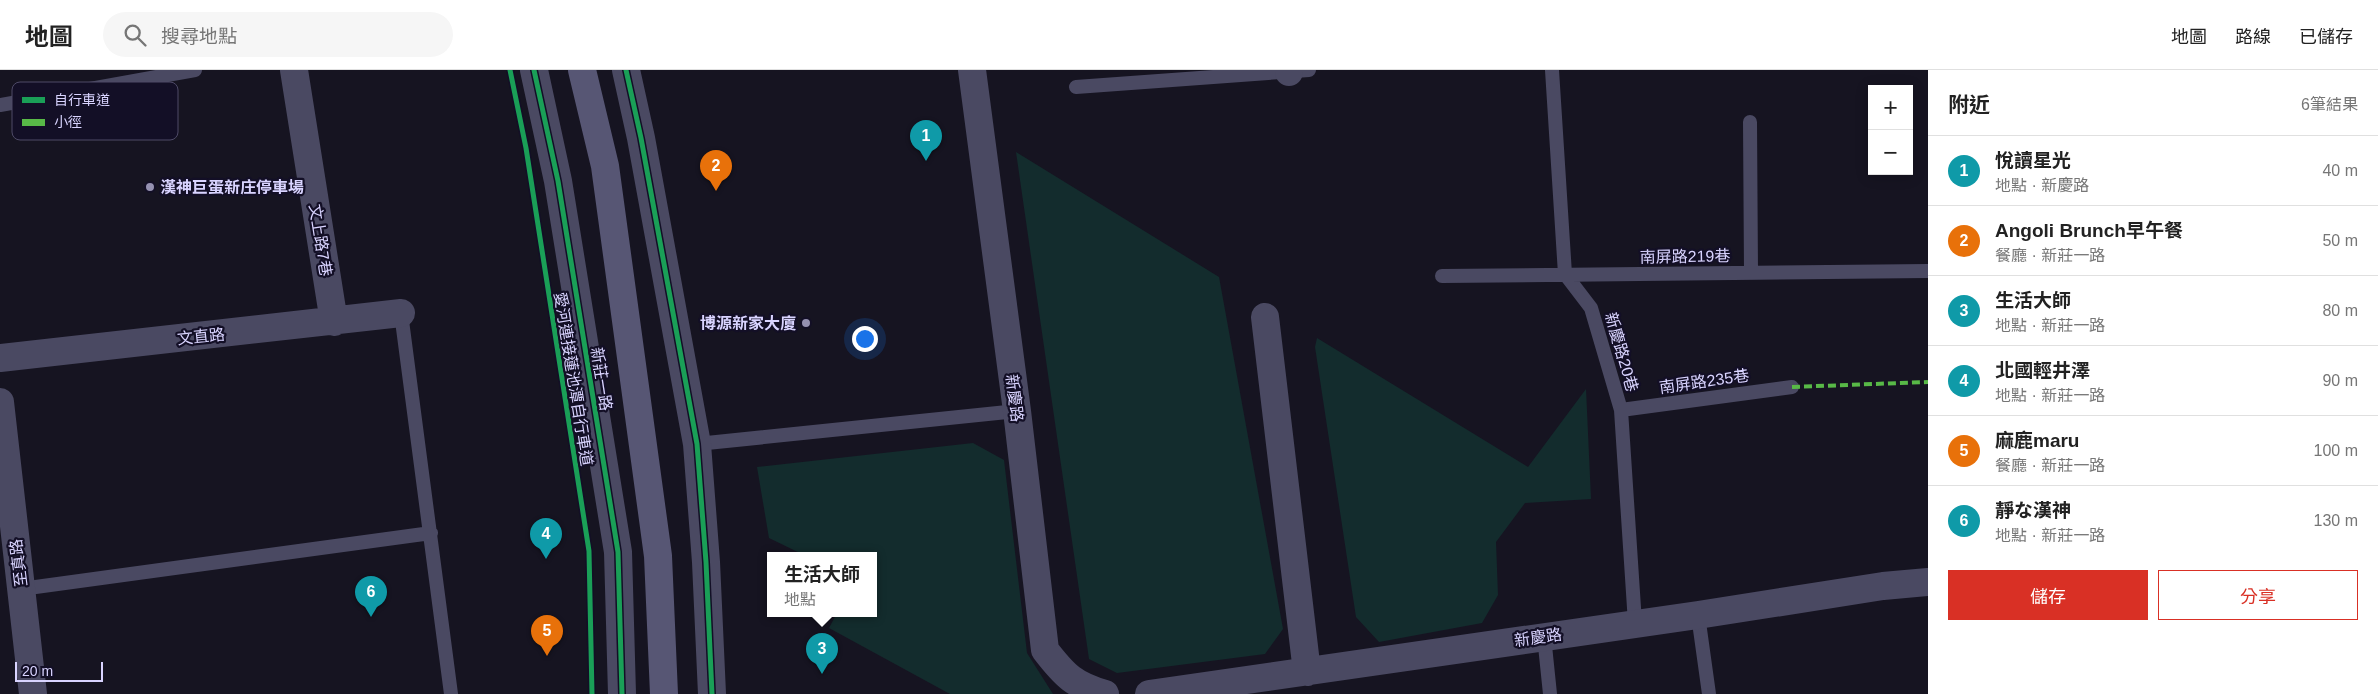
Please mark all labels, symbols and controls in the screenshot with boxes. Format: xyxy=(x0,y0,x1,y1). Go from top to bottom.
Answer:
search box xyxy=(103,12,453,57)
icon: search xyxy=(121,21,149,49)
text: 地圖 xyxy=(25,23,73,50)
text: 搜尋地點 xyxy=(161,26,237,47)
text: 地圖 xyxy=(2171,27,2207,47)
text: 路線 xyxy=(2235,27,2271,47)
text: 已儲存 xyxy=(2299,27,2353,47)
legend xyxy=(12,82,178,140)
map controls xyxy=(1868,85,1913,175)
button: + xyxy=(1868,85,1913,130)
text: 自行車道 xyxy=(54,92,110,108)
text: 附近 xyxy=(1948,93,1990,116)
text: 6筆結果 xyxy=(2301,96,2358,113)
text: 小徑 xyxy=(54,114,82,130)
pin: 1 xyxy=(910,120,942,161)
button: − xyxy=(1868,130,1913,175)
pin: 2 xyxy=(700,150,732,191)
text: 悅讀星光 xyxy=(1995,150,2071,171)
text: 1 xyxy=(1960,162,1968,179)
text: 40 m xyxy=(2322,162,2358,179)
text: 地點 · 新慶路 xyxy=(1995,177,2089,194)
place label: 漢神巨蛋新庄停車場 xyxy=(160,178,304,196)
marker: 漢神巨蛋新庄停車場 xyxy=(144,181,156,193)
street label: 文上路7巷 xyxy=(306,203,335,277)
text: Angoli Brunch早午餐 xyxy=(1995,220,2183,241)
text: 2 xyxy=(1960,232,1968,249)
text: 50 m xyxy=(2322,232,2358,249)
street label: 南屏路219巷 xyxy=(1640,247,1731,266)
text: 餐廳 · 新莊一路 xyxy=(1995,247,2105,264)
text: 生活大師 xyxy=(1995,290,2071,311)
street label: 愛河連接蓮池潭自行車道 xyxy=(551,291,596,467)
text: 3 xyxy=(1960,302,1968,319)
text: 80 m xyxy=(2322,302,2358,319)
street label: 新慶路20巷 xyxy=(1602,310,1642,394)
place label: 博源新家大廈 xyxy=(700,314,796,332)
marker: 博源新家大廈 xyxy=(800,317,812,329)
text: 地點 · 新莊一路 xyxy=(1995,317,2105,334)
street label: 文直路 xyxy=(176,326,226,347)
your location xyxy=(852,326,878,352)
street label: 新莊一路 xyxy=(588,346,615,412)
text: 北國輕井澤 xyxy=(1995,360,2090,381)
street label: 南屏路235巷 xyxy=(1658,367,1750,396)
text: 4 xyxy=(1960,372,1968,389)
text: 90 m xyxy=(2322,372,2358,389)
street label: 新慶路 xyxy=(1003,373,1027,423)
text: 地點 · 新莊一路 xyxy=(1995,387,2105,404)
text: 麻鹿maru xyxy=(1995,430,2079,451)
text: 5 xyxy=(1960,442,1968,459)
text: 100 m xyxy=(2314,442,2358,459)
text: 餐廳 · 新莊一路 xyxy=(1995,457,2105,474)
text: 靜な漢神 xyxy=(1995,500,2071,521)
text: 6 xyxy=(1960,512,1968,529)
text: 130 m xyxy=(2314,512,2358,529)
pin: 4 xyxy=(530,518,562,559)
text: 地點 · 新莊一路 xyxy=(1995,527,2105,544)
street label: 至真路 xyxy=(7,538,30,588)
popup xyxy=(767,552,877,617)
text: 生活大師 xyxy=(784,564,860,585)
button: 儲存 xyxy=(1948,570,2148,620)
button: 分享 xyxy=(2158,570,2358,620)
pin: 6 xyxy=(355,576,387,617)
text: 地點 xyxy=(784,591,816,608)
pin: 5 xyxy=(531,615,563,656)
street label: 新慶路 xyxy=(1513,625,1563,649)
pin: 3 xyxy=(806,633,838,674)
scale bar xyxy=(15,659,102,682)
text: 20 m xyxy=(22,663,53,679)

